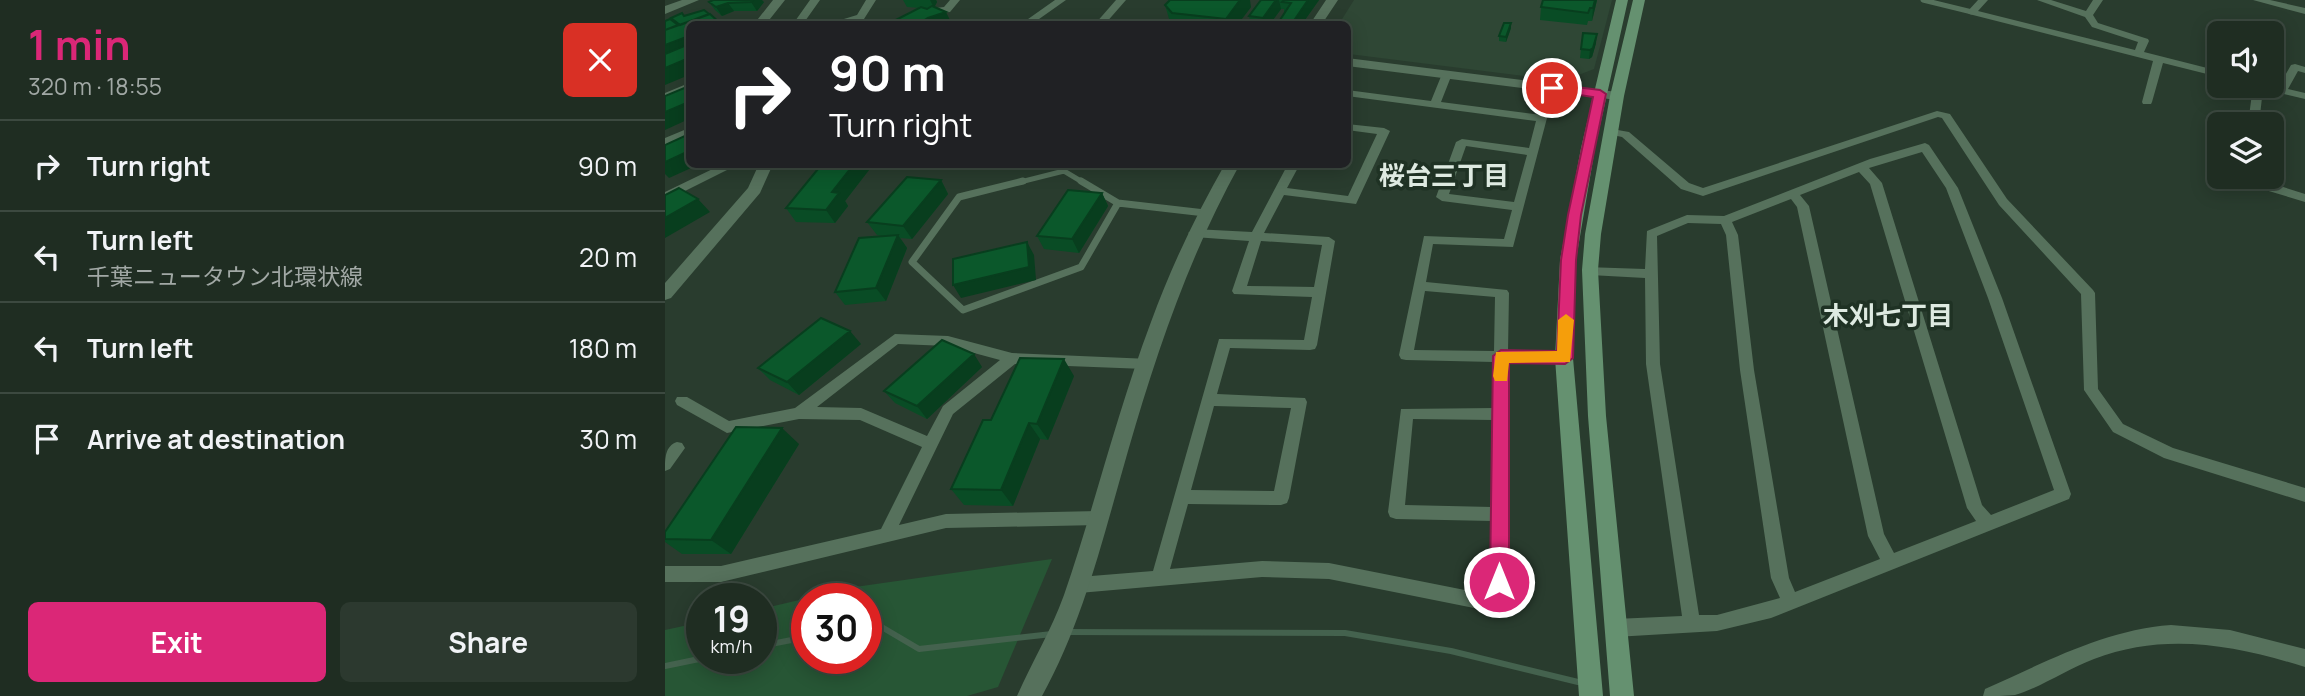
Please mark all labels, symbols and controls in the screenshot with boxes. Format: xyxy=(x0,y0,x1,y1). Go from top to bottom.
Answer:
text: 1 min xyxy=(28,15,131,73)
map controls xyxy=(2207,21,2284,189)
button: sound xyxy=(2207,21,2284,98)
button: close xyxy=(563,23,637,97)
text: 90 m xyxy=(829,39,946,106)
icon: right xyxy=(714,49,805,140)
pin xyxy=(1522,58,1582,118)
icon: arrive xyxy=(1533,69,1571,107)
text: 320 m · 18:55 xyxy=(28,70,162,102)
text: Turn right xyxy=(829,103,972,147)
button: layers xyxy=(2207,112,2284,189)
icon: right xyxy=(28,147,66,185)
text: Turn right xyxy=(87,148,211,184)
text: 90 m xyxy=(578,148,637,184)
district label: 桜台三丁目 xyxy=(1379,157,1509,193)
text: Turn left xyxy=(87,222,194,258)
icon: left xyxy=(28,238,66,276)
text: 20 m xyxy=(579,239,637,275)
text: 千葉ニュータウン北環状線 xyxy=(87,260,363,292)
district label: 木刈七丁目 xyxy=(1823,297,1953,333)
icon: left xyxy=(28,329,66,367)
text: Turn left xyxy=(87,330,194,366)
text: 180 m xyxy=(569,330,637,366)
icon: arrive xyxy=(28,420,66,458)
text: Arrive at destination xyxy=(87,421,345,457)
text: 30 m xyxy=(580,421,637,457)
position arrow xyxy=(1462,545,1536,619)
speed limit sign: 30 xyxy=(791,583,882,674)
text: 19 xyxy=(713,595,750,643)
button: Exit xyxy=(28,602,326,682)
button: Share xyxy=(340,602,637,682)
text: km/h xyxy=(711,634,752,658)

